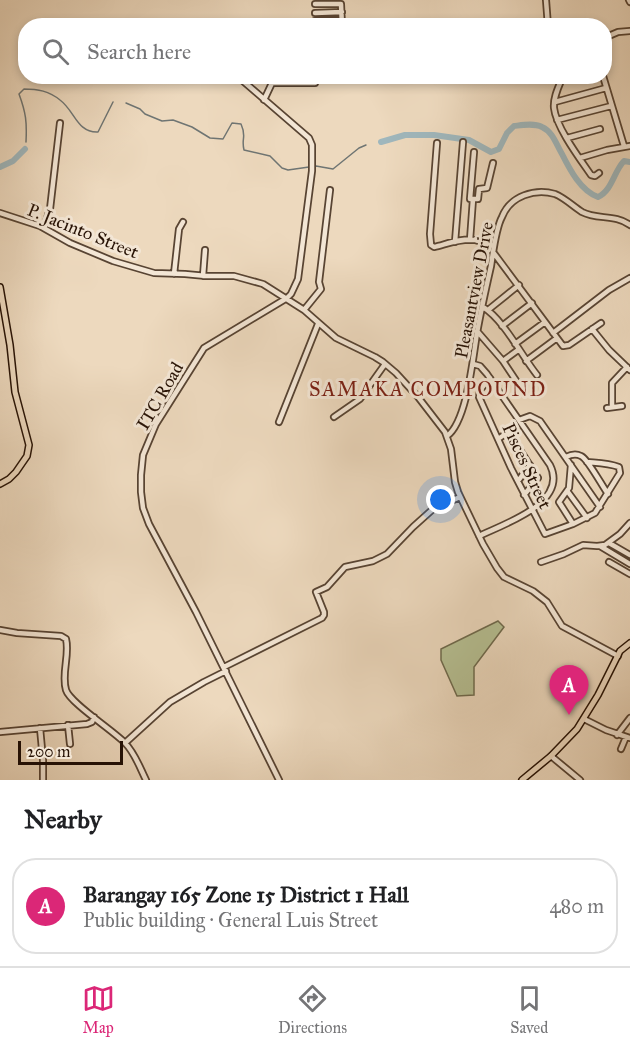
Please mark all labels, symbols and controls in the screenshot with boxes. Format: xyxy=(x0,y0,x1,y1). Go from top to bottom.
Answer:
search box xyxy=(18,18,612,84)
icon: search xyxy=(39,35,72,68)
text: Search here xyxy=(87,38,191,65)
street label: P. Jacinto Street xyxy=(24,199,142,264)
street label: Pleasantview Drive xyxy=(450,220,498,360)
street label: ITC Road xyxy=(132,358,188,434)
district label: SAMAKA COMPOUND xyxy=(309,377,547,401)
street label: Pisces Street xyxy=(498,420,557,513)
your location xyxy=(426,485,455,514)
pin: A xyxy=(550,666,588,715)
scale bar xyxy=(18,738,123,766)
text: 200 m xyxy=(27,742,70,761)
text: Nearby xyxy=(24,803,102,835)
text: Barangay 165 Zone 15 District 1 Hall xyxy=(83,881,409,908)
text: A xyxy=(39,894,52,918)
text: 480 m xyxy=(549,894,604,918)
text: Public building · General Luis Street xyxy=(83,908,378,932)
tab: Map xyxy=(82,982,115,1037)
tab: Directions xyxy=(278,982,347,1037)
tab: Saved xyxy=(510,982,548,1037)

